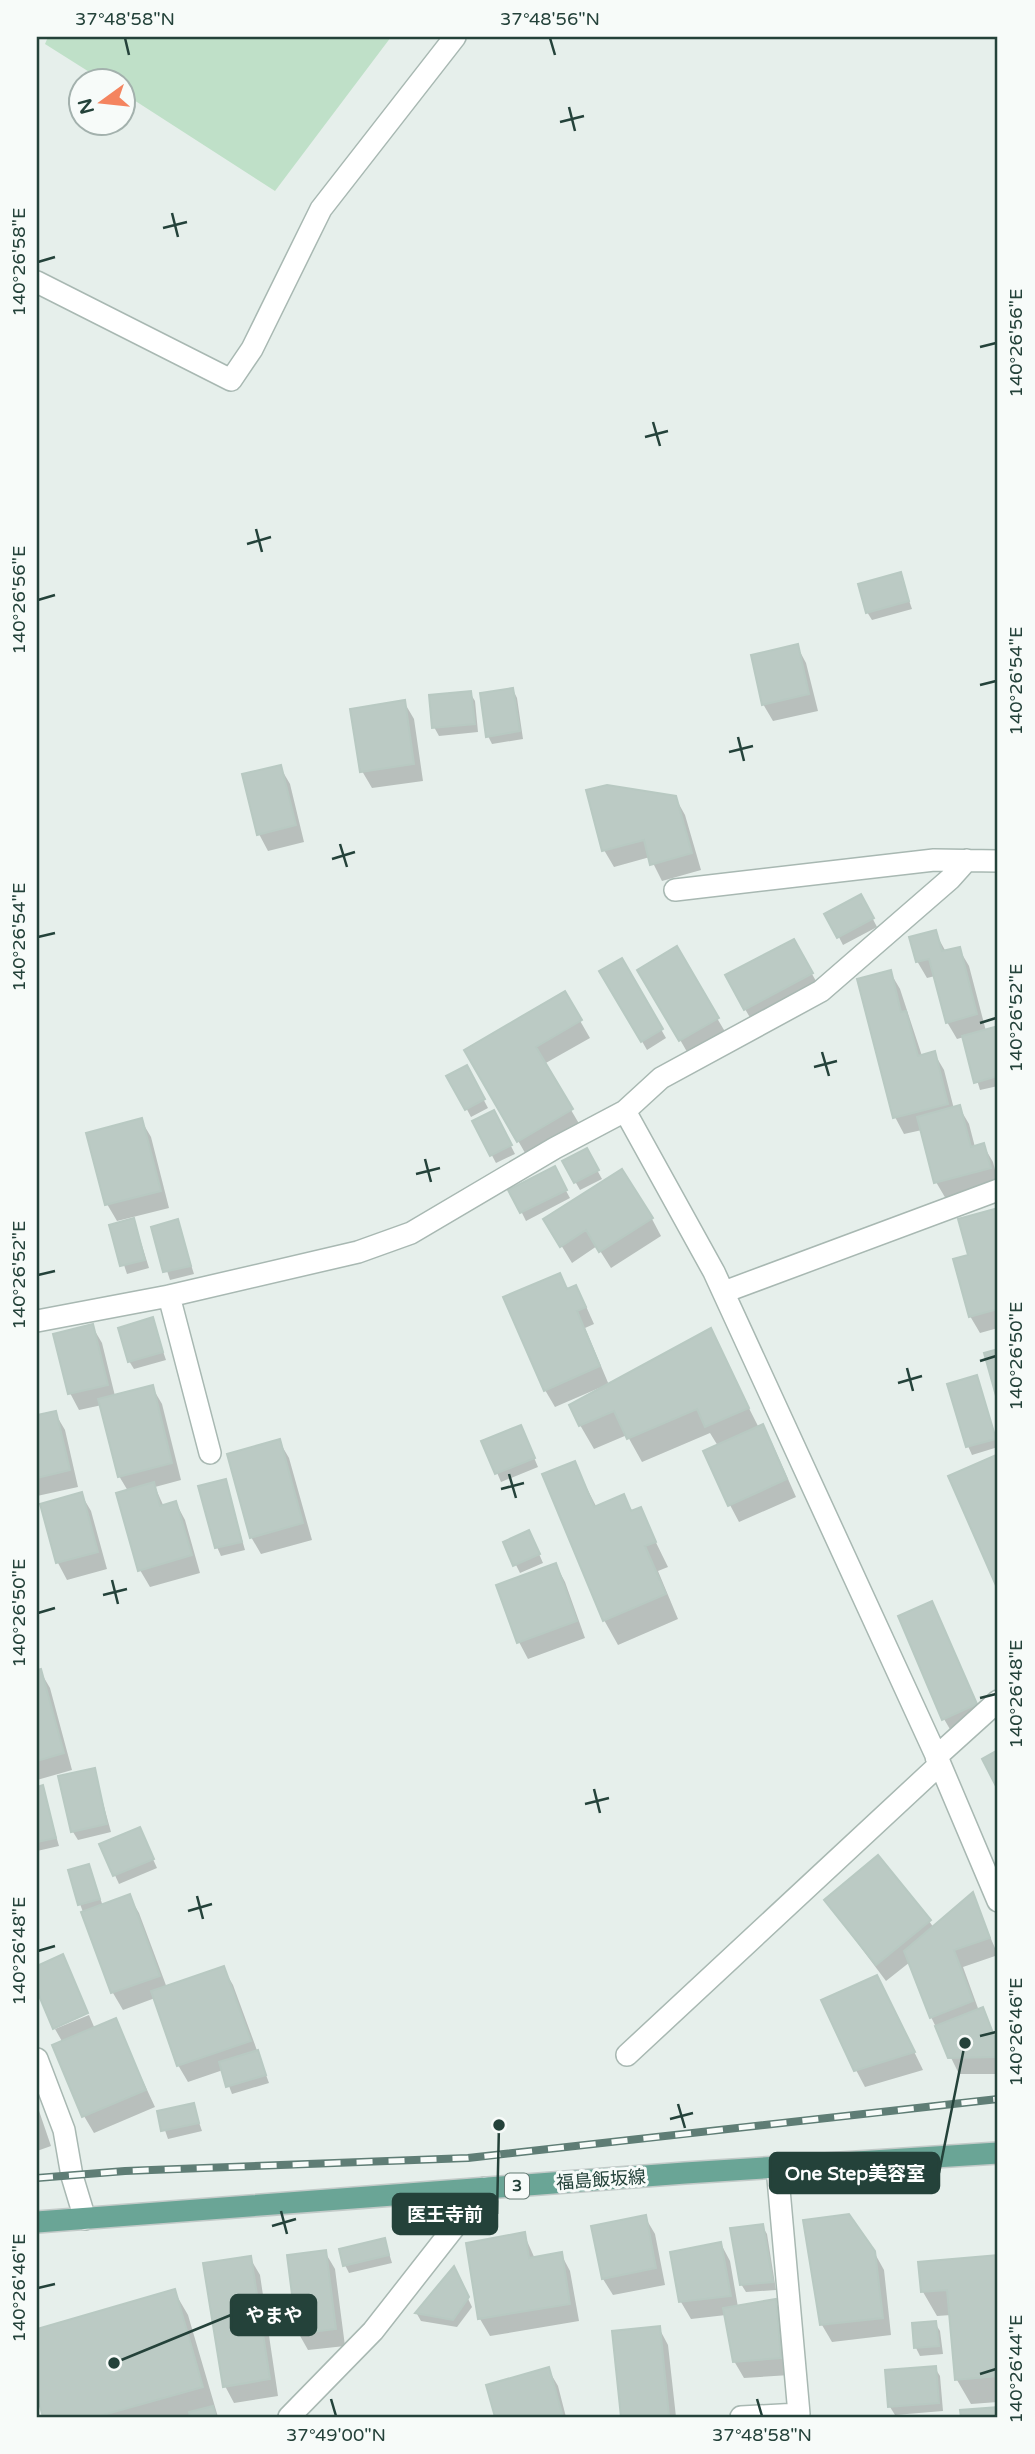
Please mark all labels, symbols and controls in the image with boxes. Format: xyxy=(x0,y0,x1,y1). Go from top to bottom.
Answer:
text: 37°48'58"N xyxy=(75,8,175,30)
text: 37°48'56"N xyxy=(500,8,600,30)
north arrow xyxy=(66,66,136,136)
text: N xyxy=(74,96,99,116)
text: 140°26'58"E xyxy=(8,208,30,316)
text: 140°26'56"E xyxy=(1005,289,1027,397)
text: 140°26'56"E xyxy=(8,546,30,654)
text: 140°26'54"E xyxy=(1005,627,1027,735)
text: 140°26'54"E xyxy=(8,883,30,991)
text: 140°26'52"E xyxy=(1005,964,1027,1072)
text: 140°26'52"E xyxy=(8,1221,30,1329)
text: 140°26'50"E xyxy=(1005,1302,1027,1410)
text: 140°26'50"E xyxy=(8,1559,30,1667)
text: 140°26'48"E xyxy=(1005,1640,1027,1748)
text: 140°26'48"E xyxy=(8,1897,30,2005)
text: 140°26'46"E xyxy=(1005,1978,1027,2086)
callout: One Step美容室 xyxy=(770,2153,939,2193)
text: One Step美容室 xyxy=(785,2163,925,2186)
street label: 福島飯坂線 xyxy=(555,2166,647,2194)
road number: 3 xyxy=(505,2174,529,2198)
callout: 医王寺前 xyxy=(393,2194,497,2234)
text: 医王寺前 xyxy=(407,2204,483,2226)
text: 140°26'46"E xyxy=(8,2234,30,2342)
callout: やまや xyxy=(231,2295,316,2335)
text: やまや xyxy=(245,2305,303,2327)
text: 140°26'44"E xyxy=(1005,2315,1027,2423)
text: 37°49'00"N xyxy=(286,2424,386,2446)
text: 37°48'58"N xyxy=(712,2424,812,2446)

